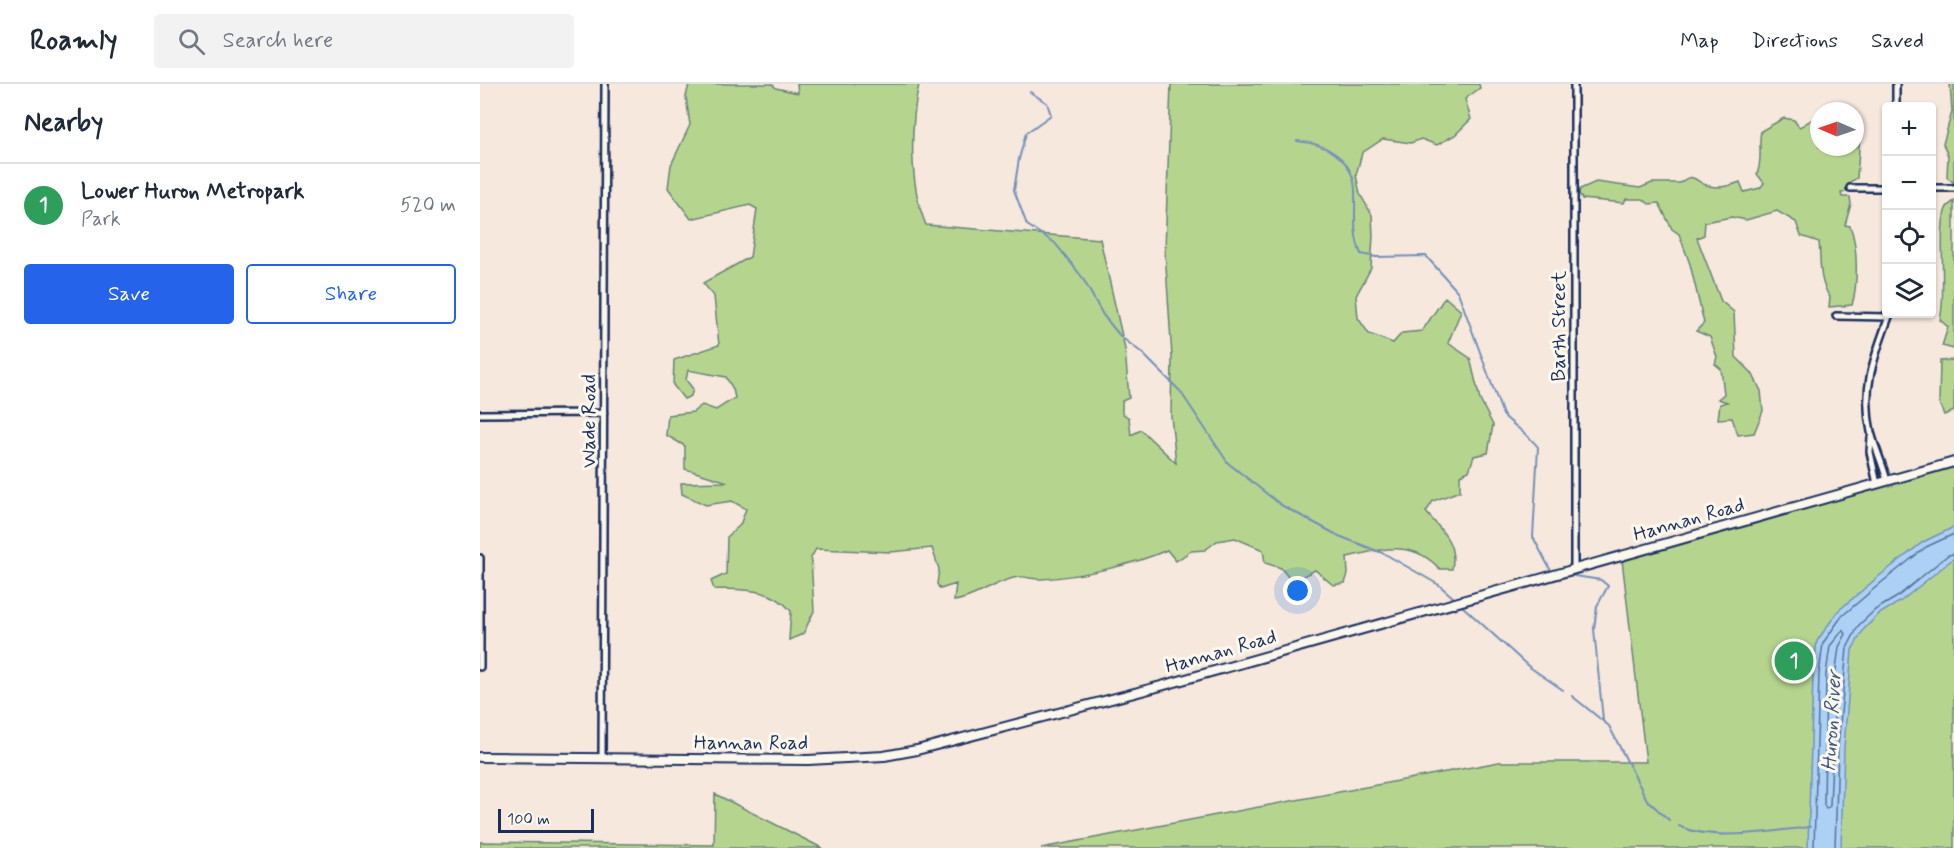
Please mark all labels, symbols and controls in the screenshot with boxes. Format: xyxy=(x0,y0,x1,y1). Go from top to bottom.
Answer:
search box xyxy=(154,14,574,68)
text: Roamly xyxy=(30,23,118,60)
icon: search xyxy=(175,25,208,58)
text: Search here xyxy=(223,27,333,55)
text: Map xyxy=(1680,27,1719,55)
text: Directions xyxy=(1752,27,1838,55)
text: Saved xyxy=(1871,27,1924,55)
north arrow xyxy=(1810,102,1864,156)
map controls xyxy=(1882,102,1936,318)
button: + xyxy=(1882,102,1936,156)
text: Nearby xyxy=(24,106,103,140)
button: − xyxy=(1882,156,1936,210)
text: Lower Huron Metropark xyxy=(81,178,305,206)
text: 1 xyxy=(39,192,48,219)
text: 520 m xyxy=(400,192,456,219)
text: Park xyxy=(81,206,121,233)
button: locate xyxy=(1882,210,1936,264)
button: Save xyxy=(24,264,234,324)
button: Share xyxy=(246,264,456,324)
button: layers xyxy=(1882,264,1936,318)
street label: Barth Street xyxy=(1546,270,1573,381)
street label: Wade Road xyxy=(576,374,603,468)
street label: Hannan Road xyxy=(1630,491,1748,549)
your location xyxy=(1283,576,1312,605)
street label: Hannan Road xyxy=(1162,623,1280,681)
pin: 1 xyxy=(1774,638,1814,684)
water label: Huron River xyxy=(1815,668,1849,772)
street label: Hannan Road xyxy=(694,730,808,757)
scale bar xyxy=(498,806,594,834)
text: 100 m xyxy=(507,809,550,830)

